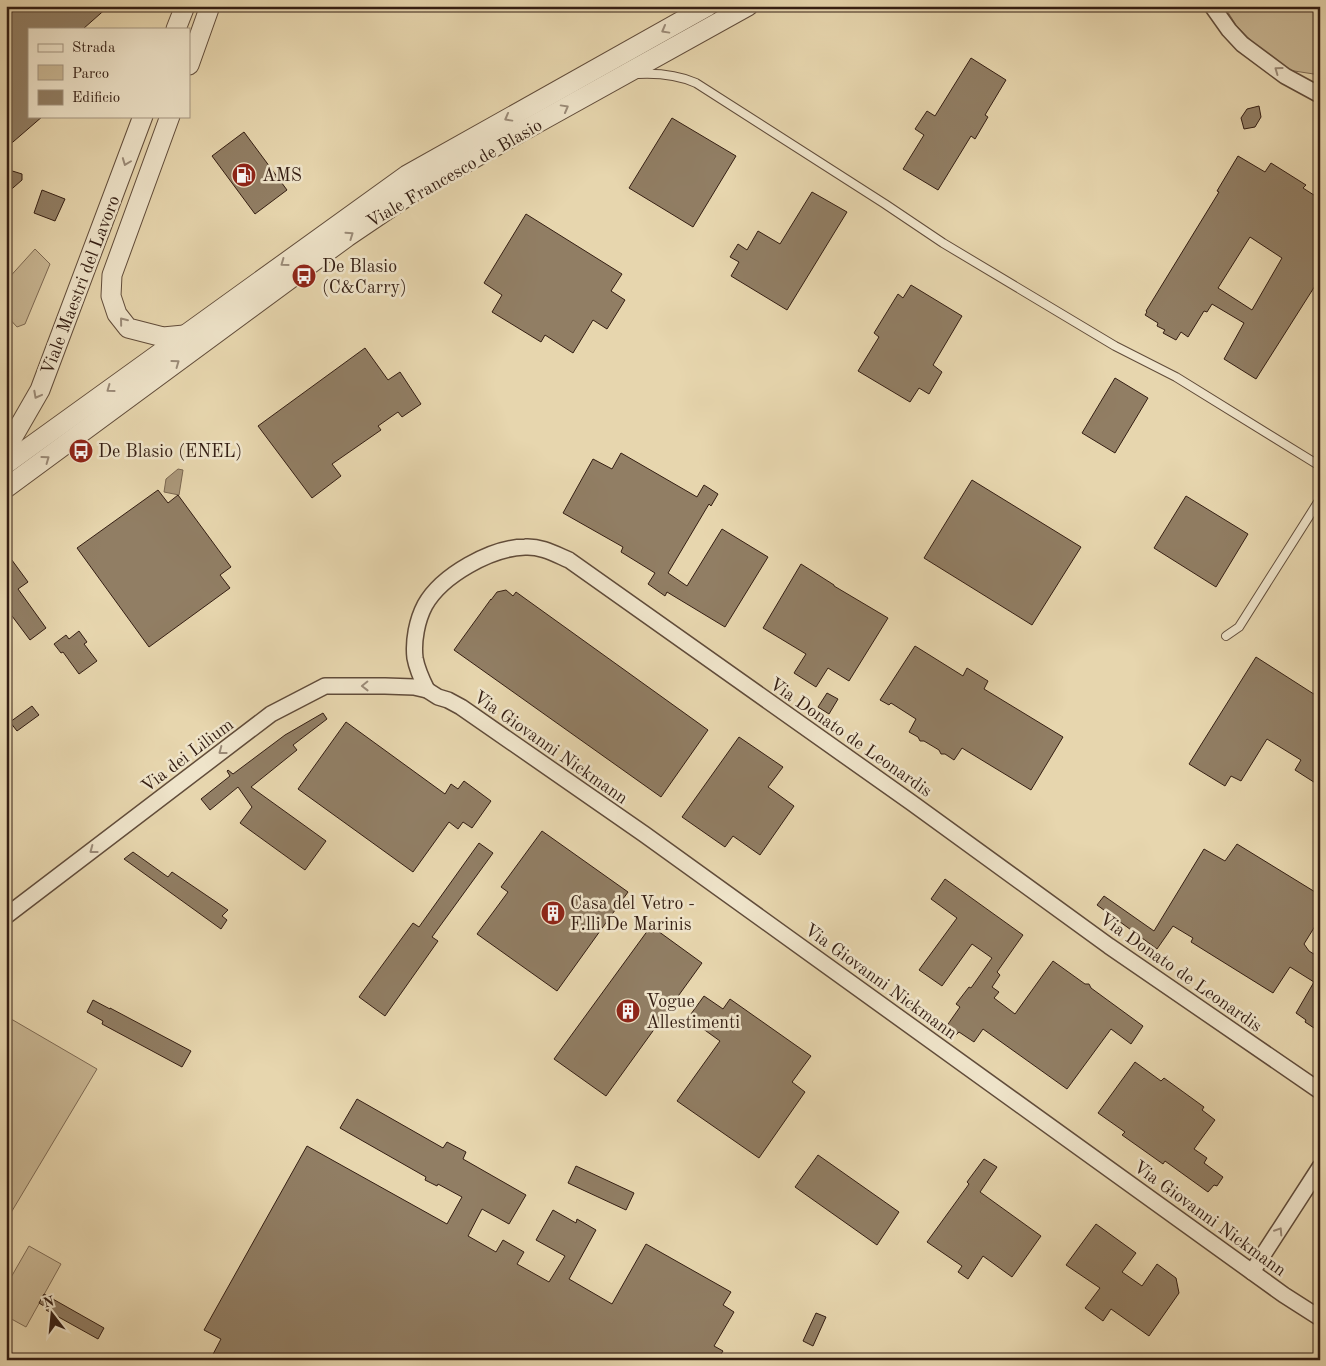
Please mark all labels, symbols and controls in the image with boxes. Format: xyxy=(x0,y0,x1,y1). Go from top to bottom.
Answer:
one-way arrow xyxy=(662,24,671,34)
legend xyxy=(28,28,190,118)
text: Strada xyxy=(72,41,116,56)
text: Parco xyxy=(72,67,109,82)
one-way arrow xyxy=(1274,67,1284,76)
text: Edificio xyxy=(72,91,120,106)
one-way arrow xyxy=(559,104,568,114)
one-way arrow xyxy=(505,112,514,122)
street label: Viale Francesco de Blasio xyxy=(364,116,545,232)
one-way arrow xyxy=(122,157,132,166)
fuel station icon: AMS xyxy=(231,162,257,188)
place label: AMS xyxy=(262,167,302,185)
street label: Viale Maestri del Lavoro xyxy=(38,193,124,378)
one-way arrow xyxy=(344,232,353,241)
one-way arrow xyxy=(281,258,290,266)
place label: De Blasio (C&Carry) xyxy=(322,258,407,297)
bus stop icon: De Blasio (C&Carry) xyxy=(291,263,317,289)
one-way arrow xyxy=(120,318,129,327)
one-way arrow xyxy=(171,360,180,369)
one-way arrow xyxy=(106,383,116,392)
one-way arrow xyxy=(33,390,43,399)
bus stop icon: De Blasio (ENEL) xyxy=(68,438,94,464)
place label: De Blasio (ENEL) xyxy=(98,442,242,461)
one-way arrow xyxy=(40,456,50,465)
street label: Via Donato de Leonardis xyxy=(766,675,935,801)
one-way arrow xyxy=(361,681,368,691)
street label: Via Giovanni Nickmann xyxy=(470,688,631,808)
street label: Via dei Lilium xyxy=(138,716,237,796)
one-way arrow xyxy=(219,746,228,754)
one-way arrow xyxy=(89,844,99,853)
place label: Casa del Vetro - F.lli De Marinis xyxy=(570,895,695,934)
building icon: Casa del Vetro - F.lli De Marinis xyxy=(540,900,566,926)
street label: Via Donato de Leonardis xyxy=(1096,910,1265,1036)
street label: Via Giovanni Nickmann xyxy=(801,921,960,1043)
place label: Vogue Allestimenti xyxy=(646,993,740,1032)
building icon: Vogue Allestimenti xyxy=(615,998,641,1024)
street label: Via Giovanni Nickmann xyxy=(1130,1158,1289,1280)
one-way arrow xyxy=(1272,1227,1282,1236)
north arrow xyxy=(28,1288,78,1338)
text: N xyxy=(42,1294,56,1311)

